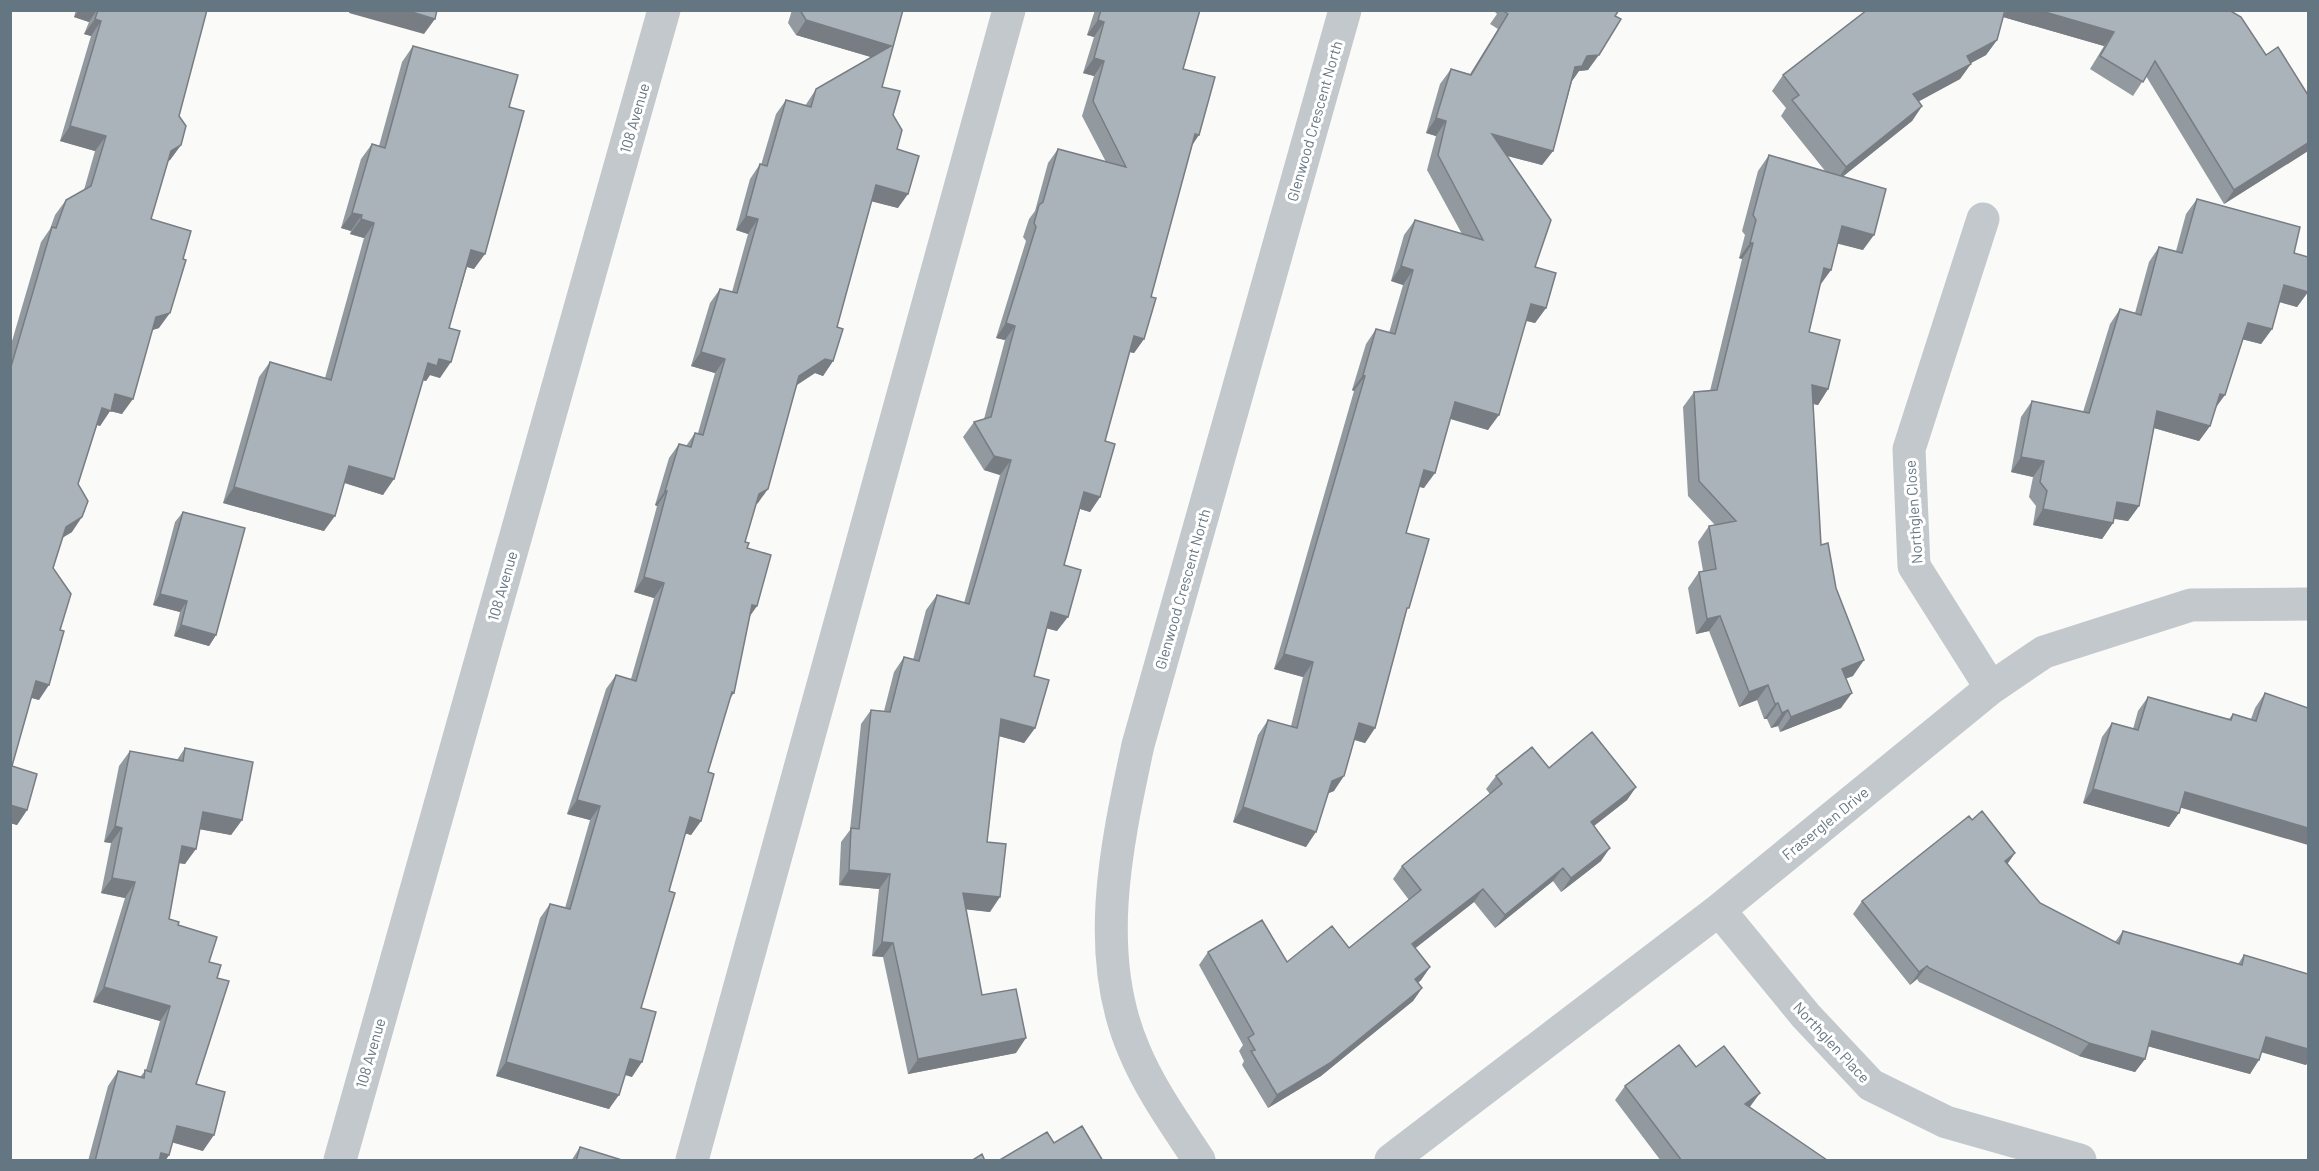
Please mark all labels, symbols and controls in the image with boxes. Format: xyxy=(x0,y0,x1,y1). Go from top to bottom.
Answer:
street label: Glenwood Crescent North xyxy=(1282,39,1346,203)
street label: 108 Avenue xyxy=(615,81,653,155)
street label: Northglen Close xyxy=(1900,459,1926,565)
street label: Glenwood Crescent North xyxy=(1150,507,1214,671)
street label: 108 Avenue xyxy=(483,549,521,623)
street label: Fraserglen Drive xyxy=(1778,783,1872,863)
street label: Northglen Place xyxy=(1790,998,1874,1086)
street label: 108 Avenue xyxy=(351,1016,389,1090)

